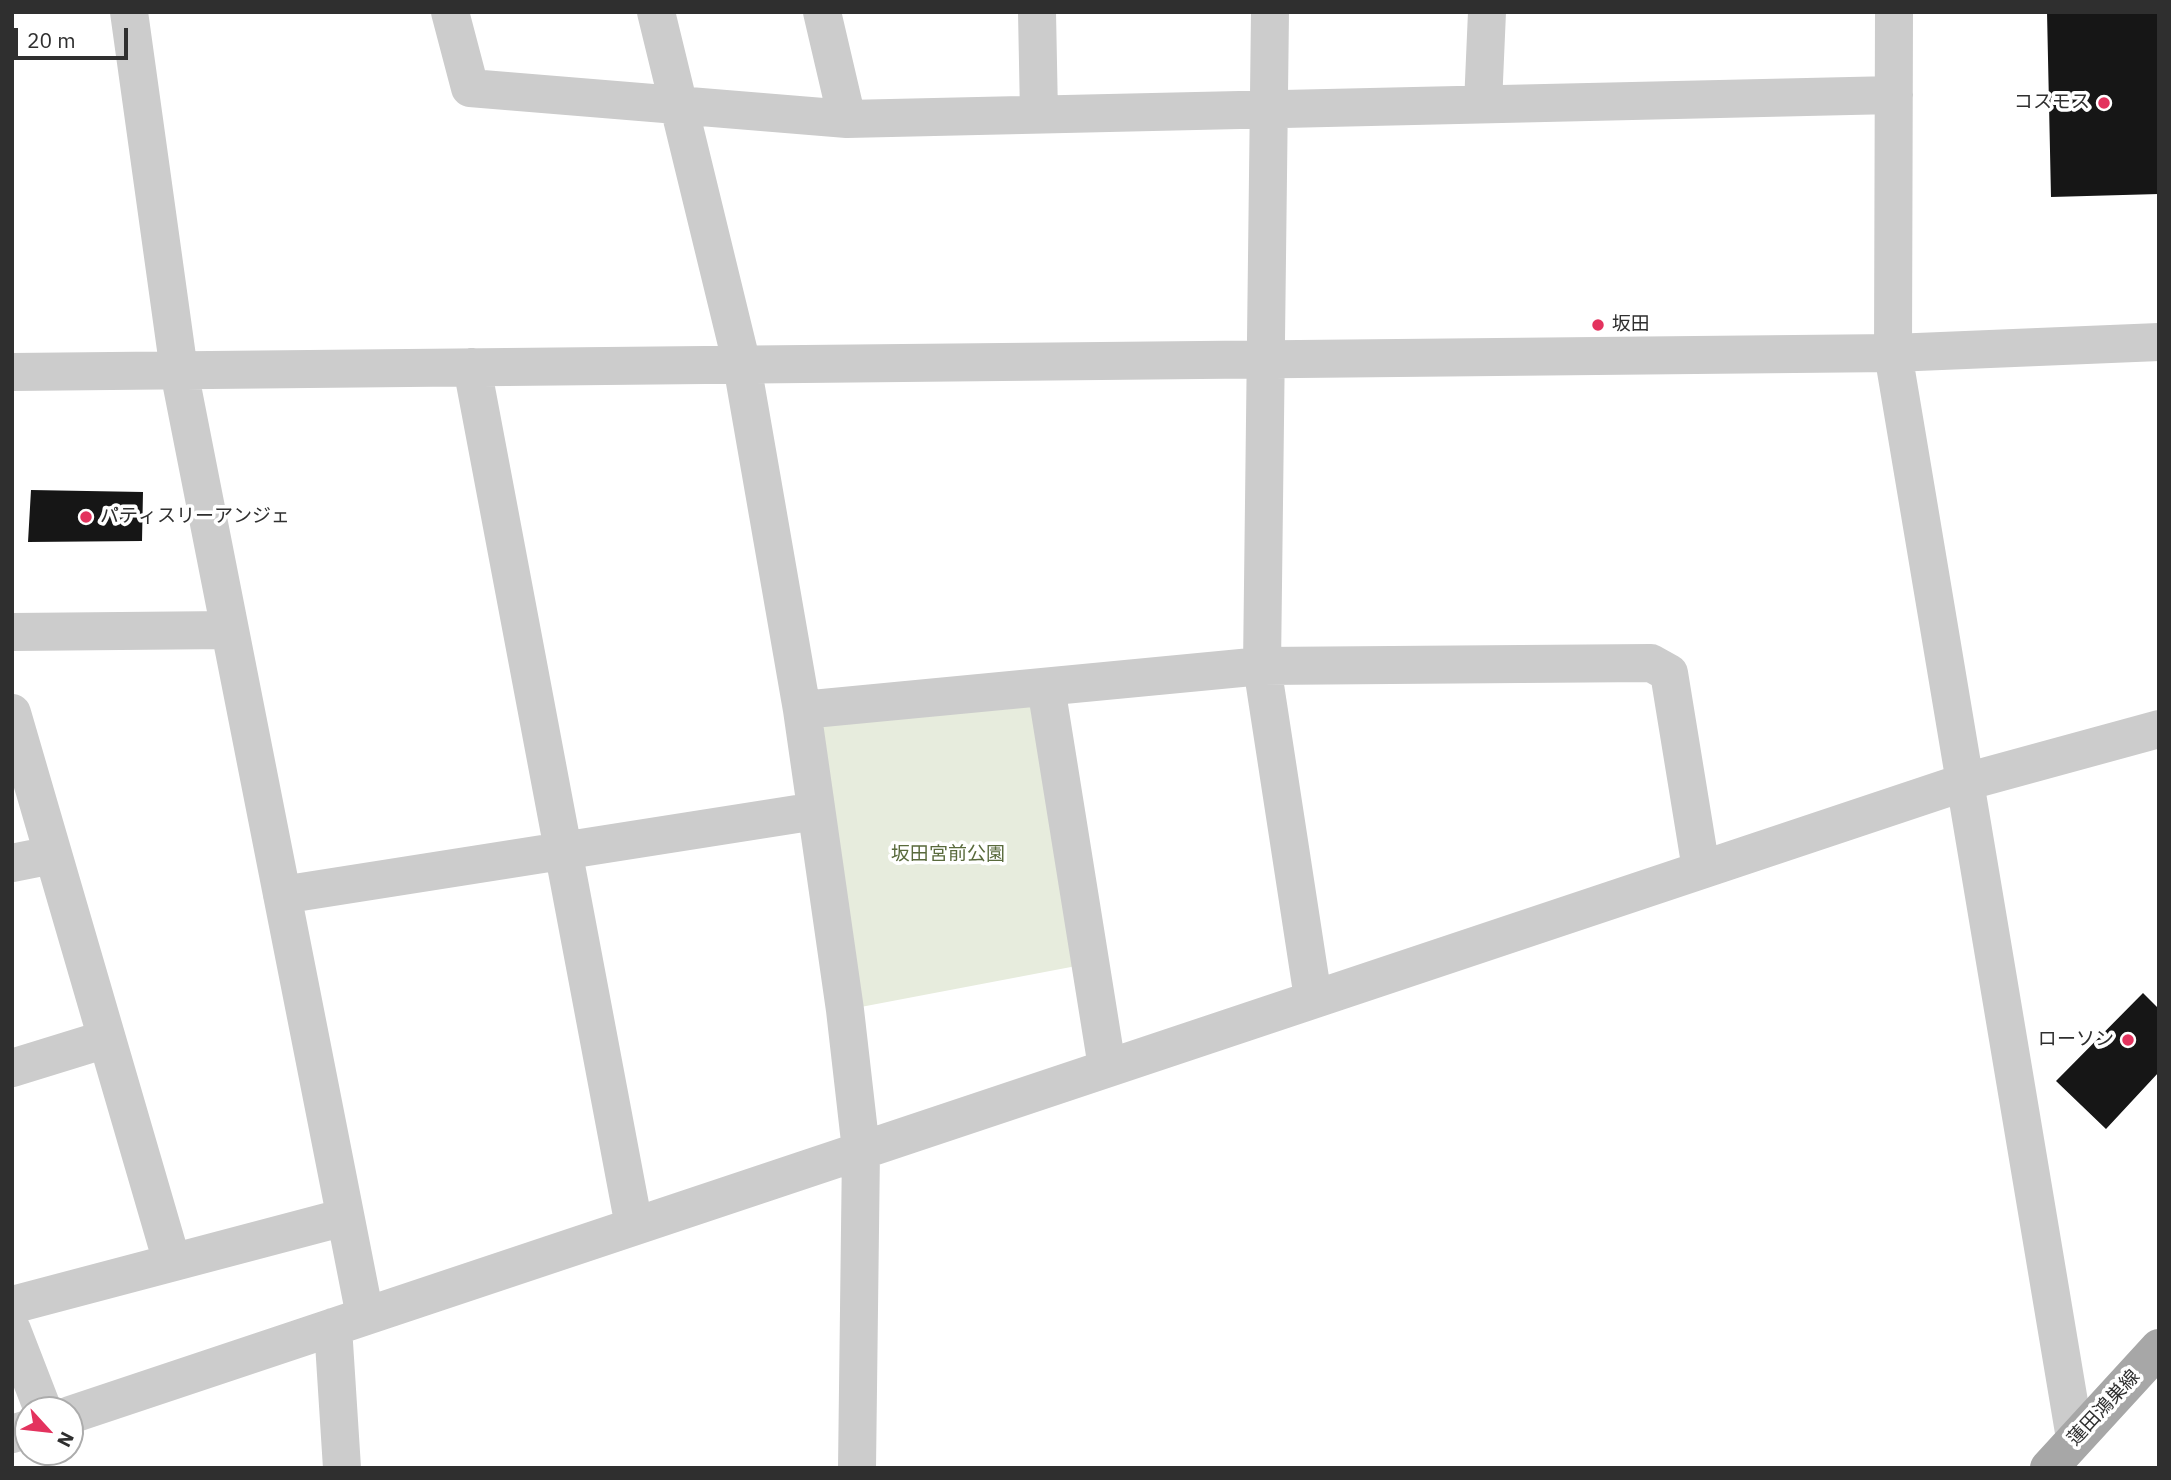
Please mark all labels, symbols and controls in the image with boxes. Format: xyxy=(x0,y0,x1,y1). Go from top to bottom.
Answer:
scale bar xyxy=(18,14,131,58)
text: 20 m xyxy=(27,26,76,54)
place label: コスモス xyxy=(2014,92,2090,114)
marker: コスモス xyxy=(2096,95,2112,111)
place label: 坂田 xyxy=(1612,314,1650,336)
marker: 坂田 xyxy=(1590,317,1606,333)
place label: パティスリーアンジェ xyxy=(100,506,290,528)
marker: パティスリーアンジェ xyxy=(78,509,94,525)
park label: 坂田宮前公園 xyxy=(891,844,1005,866)
place label: ローソン xyxy=(2038,1029,2114,1051)
marker: ローソン xyxy=(2120,1032,2136,1048)
street label: 蓮田鴻巣線 xyxy=(2063,1365,2145,1451)
north arrow xyxy=(14,1396,84,1466)
text: N xyxy=(52,1428,80,1451)

